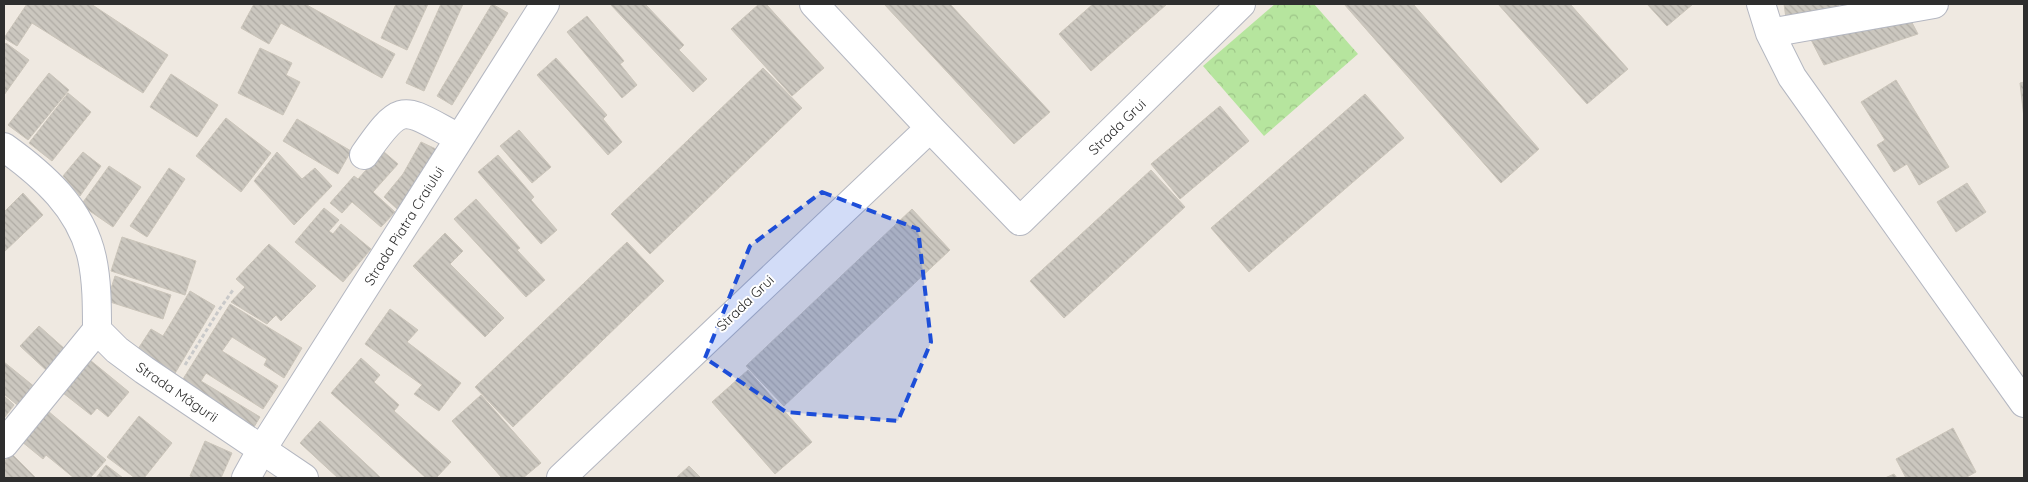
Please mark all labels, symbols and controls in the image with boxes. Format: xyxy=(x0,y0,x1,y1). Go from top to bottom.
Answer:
street label: Strada Grui xyxy=(1084,95,1150,159)
street label: Strada Piatra Craiului xyxy=(360,163,448,289)
street label: Strada Grui xyxy=(712,271,778,335)
street label: Strada Măgurii xyxy=(133,358,221,426)

